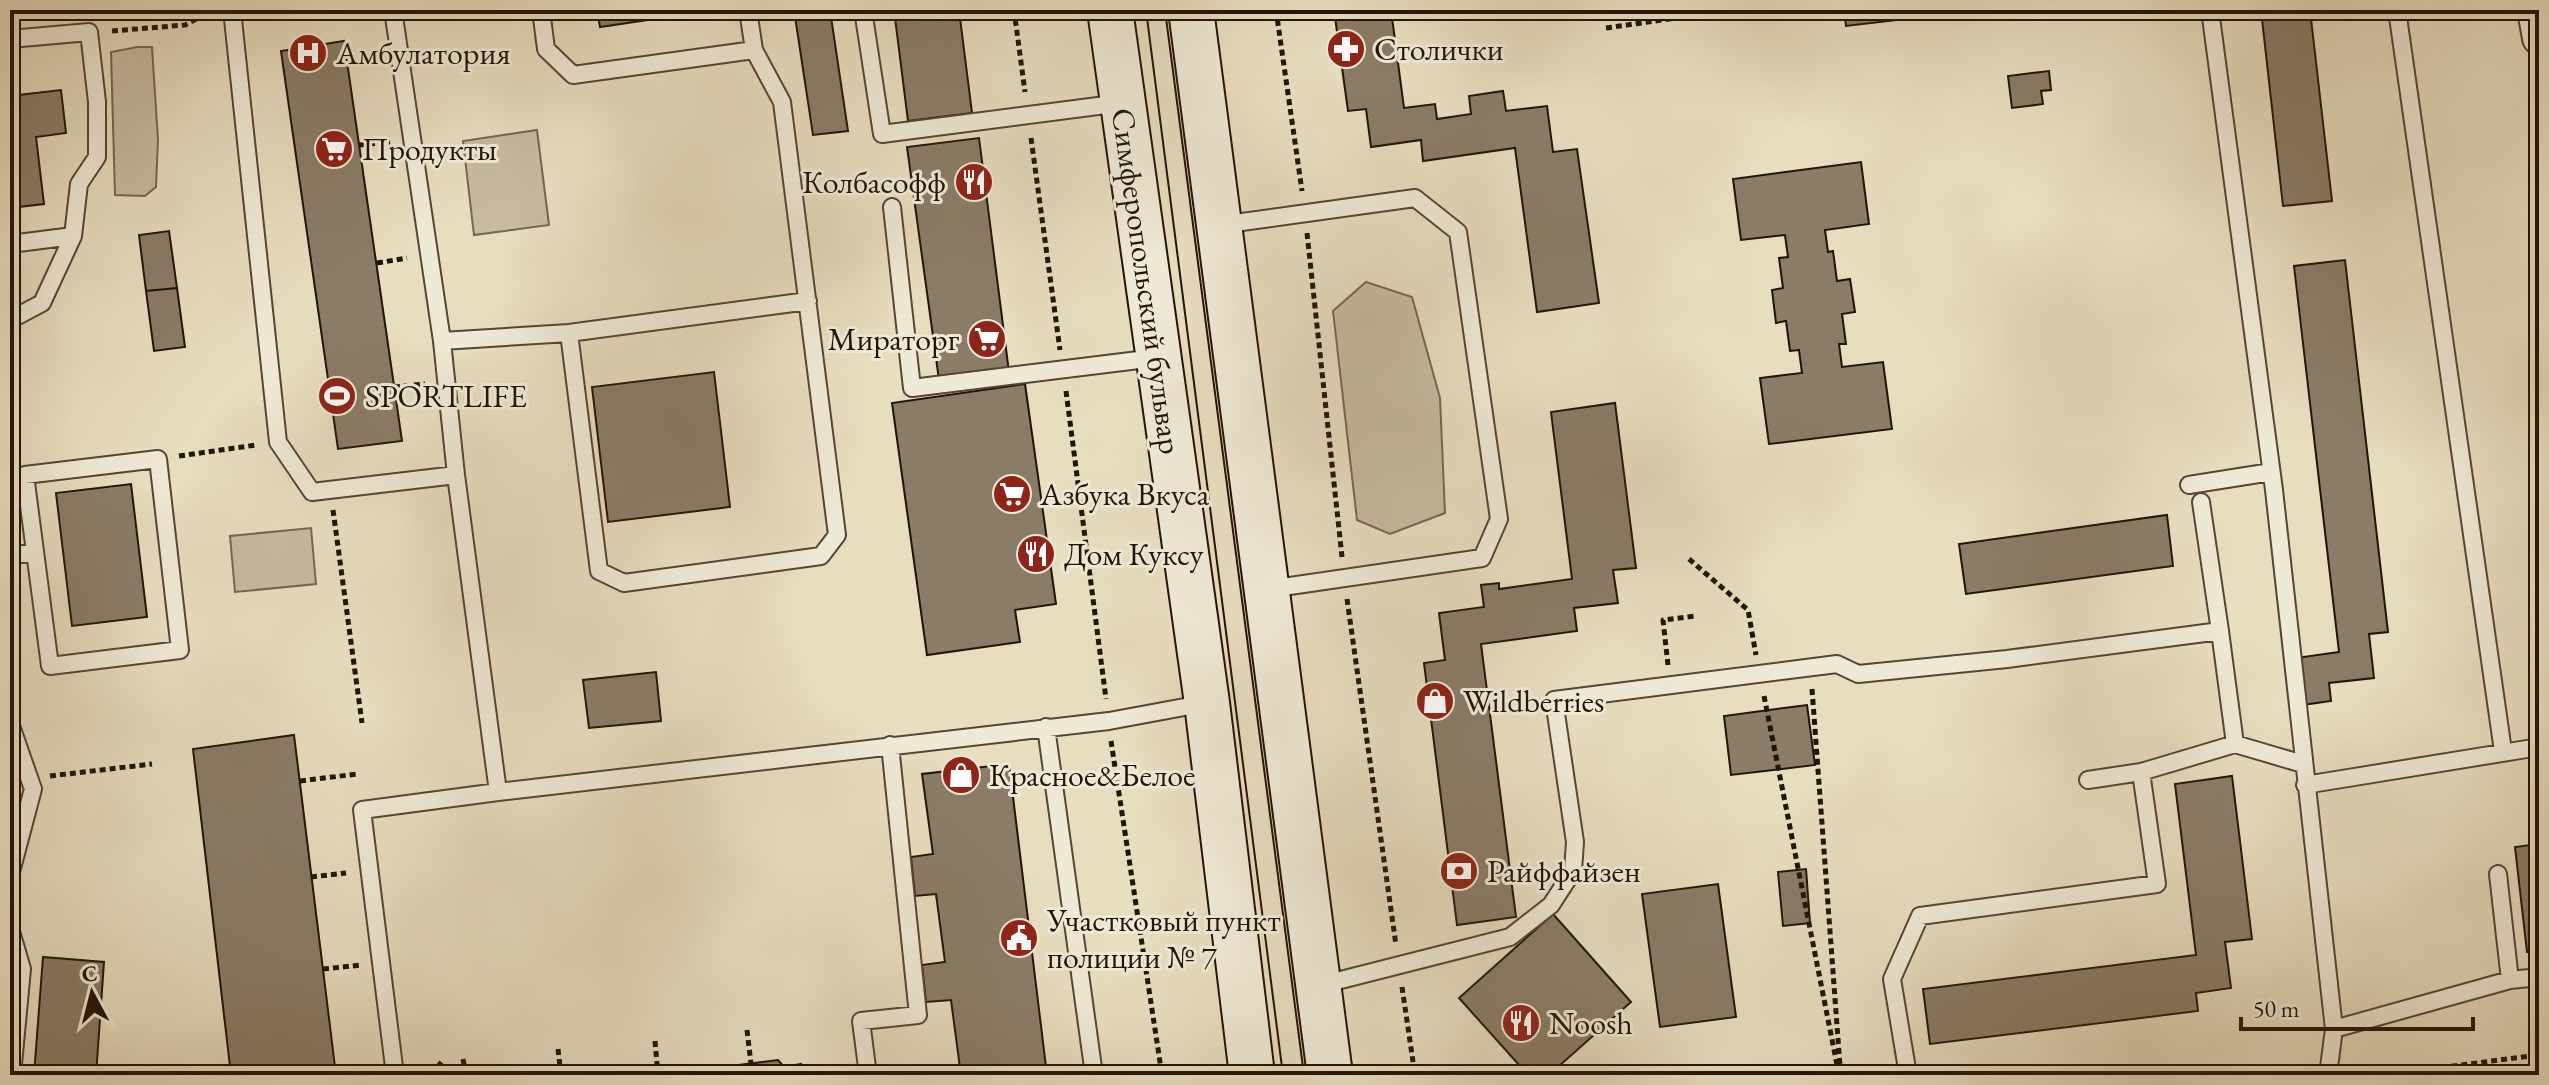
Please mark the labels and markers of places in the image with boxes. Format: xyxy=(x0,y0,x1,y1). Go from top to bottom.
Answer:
pharmacy icon: Столички xyxy=(1325,28,1367,70)
place label: Столички xyxy=(1374,28,1504,70)
hospital icon: Амбулатория xyxy=(287,32,329,74)
place label: Амбулатория xyxy=(335,32,511,74)
supermarket icon: Продукты xyxy=(313,128,355,170)
place label: Продукты xyxy=(362,128,497,170)
place label: Колбасофф xyxy=(802,161,946,203)
restaurant icon: Колбасофф xyxy=(953,161,995,203)
place label: Мираторг xyxy=(828,318,960,360)
supermarket icon: Мираторг xyxy=(966,318,1008,360)
sports icon: SPORTLIFE xyxy=(316,375,358,417)
place label: SPORTLIFE xyxy=(365,375,527,417)
supermarket icon: Азбука Вкуса xyxy=(991,473,1033,515)
place label: Азбука Вкуса xyxy=(1039,473,1210,515)
restaurant icon: Дом Куксу xyxy=(1015,533,1057,575)
place label: Дом Куксу xyxy=(1064,533,1204,575)
shop icon: Wildberries xyxy=(1414,680,1456,722)
place label: Wildberries xyxy=(1463,680,1604,722)
shop icon: Красное&Белое xyxy=(940,754,982,796)
place label: Красное&Белое xyxy=(989,754,1196,796)
bank icon: Райффайзен xyxy=(1438,850,1480,892)
place label: Райффайзен xyxy=(1487,850,1641,892)
place label: Участковый пункт полиции № 7 xyxy=(1046,899,1281,978)
public building icon: Участковый пункт полиции № 7 xyxy=(998,917,1040,959)
restaurant icon: Noosh xyxy=(1500,1002,1542,1044)
place label: Noosh xyxy=(1549,1002,1633,1044)

